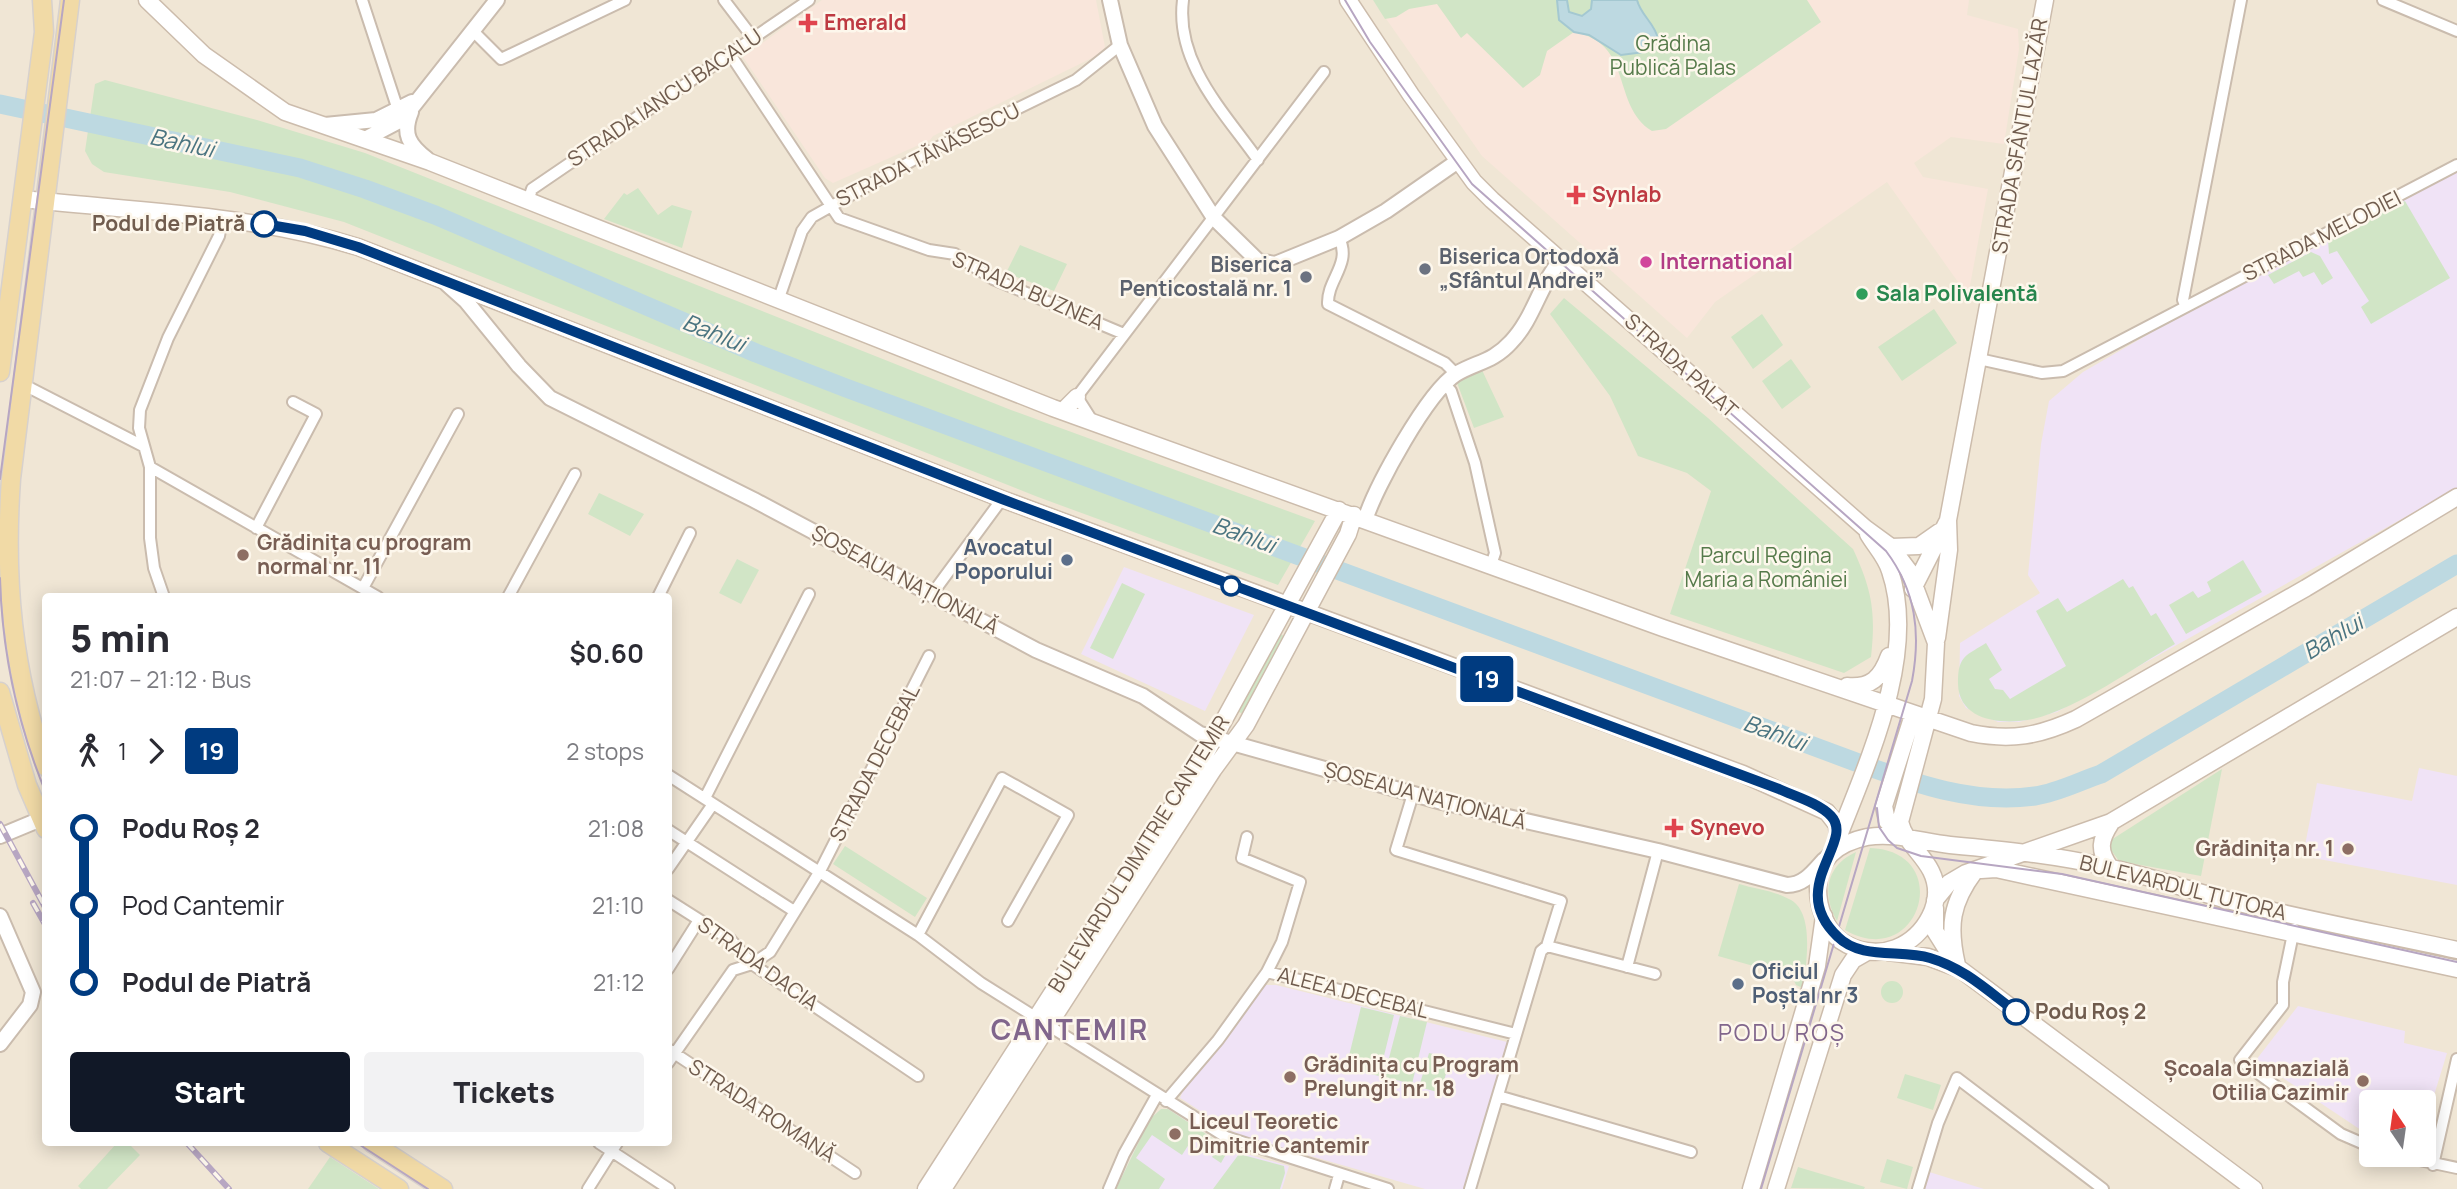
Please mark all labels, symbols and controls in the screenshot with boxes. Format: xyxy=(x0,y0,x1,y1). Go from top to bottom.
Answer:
place label: Emerald xyxy=(824,8,907,36)
marker: Emerald xyxy=(798,13,818,33)
street label: STRADA SFÂNTUL LAZĂR xyxy=(1984,16,2054,256)
street label: STRADA IANCU BACALU xyxy=(562,22,767,173)
park label: Grădina Publică Palas xyxy=(1610,29,1736,81)
street label: STRADA TĂNĂSESCU xyxy=(831,96,1024,213)
water label: Bahlui xyxy=(147,120,220,165)
place label: Synlab xyxy=(1592,180,1661,208)
street label: STRADA MELODIEI xyxy=(2238,183,2406,287)
marker: Synlab xyxy=(1566,185,1586,205)
place label: Podul de Piatră xyxy=(92,209,245,237)
marker: Podul de Piatră xyxy=(251,211,277,237)
place label: Biserica Ortodoxă „Sfântul Andrei” xyxy=(1439,242,1619,294)
street label: STRADA BUZNEA xyxy=(948,244,1109,336)
place label: International xyxy=(1660,247,1793,275)
place label: Biserica Penticostală nr. 1 xyxy=(1119,250,1292,302)
marker: International xyxy=(1638,254,1654,270)
marker: Biserica Ortodoxă „Sfântul Andrei” xyxy=(1417,261,1433,277)
marker: Biserica Penticostală nr. 1 xyxy=(1298,269,1314,285)
place label: Sala Polivalentă xyxy=(1876,279,2038,307)
marker: Sala Polivalentă xyxy=(1854,286,1870,302)
water label: Bahlui xyxy=(678,305,753,360)
street label: STRADA PALAT xyxy=(1619,307,1745,424)
water label: Bahlui xyxy=(1208,508,1283,561)
street label: ȘOSEAUA NAȚIONALĂ xyxy=(807,518,1004,640)
place label: Grădinița cu program normal nr. 11 xyxy=(257,528,471,580)
place label: Avocatul Poporului xyxy=(954,533,1053,585)
park label: Parcul Regina Maria a României xyxy=(1684,541,1848,593)
marker: Grădinița cu program normal nr. 11 xyxy=(235,547,251,563)
marker: Avocatul Poporului xyxy=(1059,552,1075,568)
unlabelled marker xyxy=(1221,576,1241,596)
water label: Bahlui xyxy=(2296,604,2371,667)
text: 5 min xyxy=(70,611,170,663)
text: $0.60 xyxy=(569,635,644,671)
line badge: 19 xyxy=(1456,656,1518,702)
text: 19 xyxy=(1474,662,1500,695)
text: 21:07 – 21:12 · Bus xyxy=(70,663,251,695)
street label: STRADA DECEBAL xyxy=(822,679,926,846)
water label: Bahlui xyxy=(1739,706,1814,759)
street label: BULEVARDUL DIMITRIE CANTEMIR xyxy=(1041,710,1235,997)
icon: walk xyxy=(70,732,108,770)
icon: forward xyxy=(137,732,175,770)
text: 19 xyxy=(199,734,224,767)
text: 1 xyxy=(118,735,127,767)
text: 2 stops xyxy=(566,735,644,767)
street label: ȘOSEAUA NAȚIONALĂ xyxy=(1321,755,1529,836)
text: Podu Roș 2 xyxy=(122,810,260,846)
text: 21:08 xyxy=(588,812,644,844)
place label: Synevo xyxy=(1690,813,1765,841)
marker: Synevo xyxy=(1664,818,1684,838)
place label: Grădinița nr. 1 xyxy=(2196,834,2334,863)
marker: Grădinița nr. 1 xyxy=(2340,841,2356,857)
street label: BULEVARDUL ȚUȚORA xyxy=(2077,848,2290,926)
text: Pod Cantemir xyxy=(122,887,284,923)
text: 21:10 xyxy=(592,889,644,921)
street label: STRADA DACIA xyxy=(693,910,825,1017)
place label: Oficiul Poștal nr 3 xyxy=(1752,957,1859,1010)
street label: ALEEA DECEBAL xyxy=(1275,960,1432,1024)
text: Podul de Piatră xyxy=(122,964,311,1000)
text: 21:12 xyxy=(593,966,644,998)
marker: Oficiul Poștal nr 3 xyxy=(1730,976,1746,992)
place label: Podu Roș 2 xyxy=(2035,997,2146,1026)
marker: Podu Roș 2 xyxy=(2003,999,2029,1025)
district label: CANTEMIR xyxy=(991,1010,1149,1048)
district label: PODU ROȘ xyxy=(1718,1016,1846,1048)
place label: Grădinița cu Program Prelungit nr. 18 xyxy=(1304,1050,1519,1102)
button: Start xyxy=(70,1052,350,1132)
button: Tickets xyxy=(364,1052,644,1132)
street label: STRADA ROMANĂ xyxy=(684,1052,842,1168)
place label: Școala Gimnazială Otilia Cazimir xyxy=(2164,1054,2349,1106)
marker: Grădinița cu Program Prelungit nr. 18 xyxy=(1282,1069,1298,1085)
marker: Școala Gimnazială Otilia Cazimir xyxy=(2355,1073,2371,1089)
north arrow xyxy=(2359,1090,2436,1167)
map controls xyxy=(2359,1090,2436,1167)
place label: Liceul Teoretic Dimitrie Cantemir xyxy=(1189,1107,1369,1159)
marker: Liceul Teoretic Dimitrie Cantemir xyxy=(1167,1126,1183,1142)

